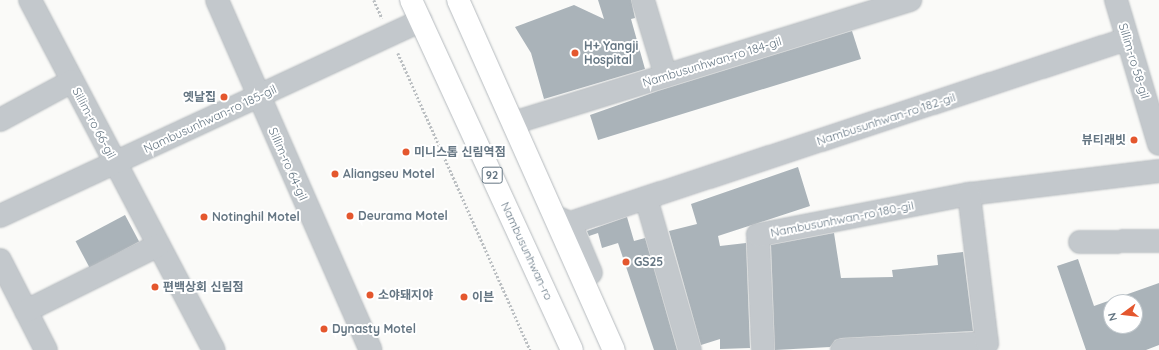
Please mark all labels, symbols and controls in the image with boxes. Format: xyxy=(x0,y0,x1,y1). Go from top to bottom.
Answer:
street label: Sillim-ro 58-gil xyxy=(1116,21,1152,101)
street label: Nambusunhwan-ro 184-gil xyxy=(641,34,783,90)
place label: H+ Yangji Hospital xyxy=(584,39,638,67)
marker: H+ Yangji Hospital xyxy=(569,47,581,59)
street label: Nambusunhwan-ro 185-gil xyxy=(141,82,279,156)
street label: Sillim-ro 66-gil xyxy=(69,85,119,161)
place label: 옛날집 xyxy=(183,90,216,104)
street label: Nambusunhwan-ro 182-gil xyxy=(815,90,957,148)
marker: 옛날집 xyxy=(219,92,229,102)
street label: Sillim-ro 64-gil xyxy=(265,125,311,203)
place label: 뷰티래빗 xyxy=(1082,133,1126,147)
marker: 뷰티래빗 xyxy=(1129,135,1139,145)
place label: 미니스톱 신림역점 xyxy=(414,145,506,159)
marker: 미니스톱 신림역점 xyxy=(401,147,411,157)
road number: 92 xyxy=(481,166,503,184)
place label: Aliangseu Motel xyxy=(343,167,435,181)
marker: Aliangseu Motel xyxy=(330,169,340,179)
street label: Nambusunhwan-ro 180-gil xyxy=(769,198,915,240)
street label: Nambusunhwan-ro xyxy=(498,200,556,302)
place label: Deurama Motel xyxy=(358,209,448,223)
place label: Notinghil Motel xyxy=(212,210,300,224)
marker: Deurama Motel xyxy=(345,211,355,221)
marker: Notinghil Motel xyxy=(199,212,209,222)
place label: GS25 xyxy=(634,255,663,269)
marker: GS25 xyxy=(621,257,631,267)
place label: 편백상회 신림점 xyxy=(163,280,244,294)
marker: 편백상회 신림점 xyxy=(150,282,160,292)
place label: 소야돼지야 xyxy=(378,288,433,302)
marker: 소야돼지야 xyxy=(365,290,375,300)
place label: 이븐 xyxy=(472,290,494,304)
marker: 이븐 xyxy=(459,292,469,302)
north arrow xyxy=(1103,294,1143,334)
text: N xyxy=(1105,311,1120,323)
place label: Dynasty Motel xyxy=(332,322,416,336)
marker: Dynasty Motel xyxy=(319,324,329,334)

